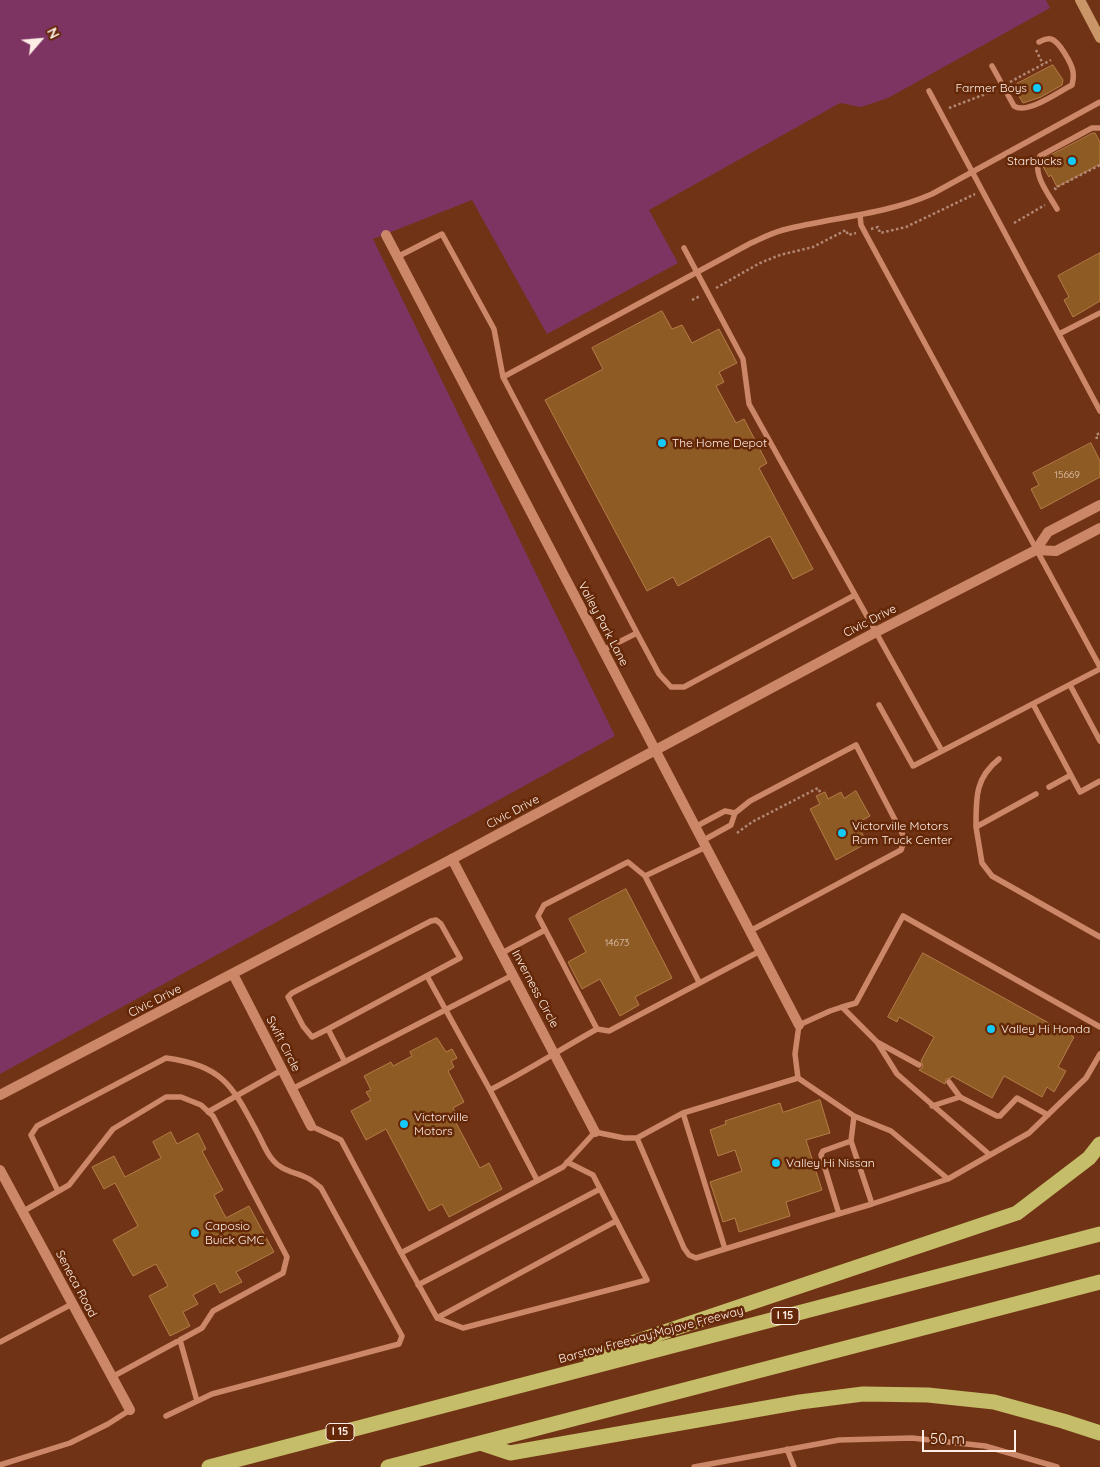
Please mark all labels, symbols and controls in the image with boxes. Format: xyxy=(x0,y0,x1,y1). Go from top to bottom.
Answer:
north arrow xyxy=(15,15,65,65)
text: N xyxy=(43,25,64,42)
place label: Farmer Boys xyxy=(956,81,1027,95)
marker: Farmer Boys xyxy=(1031,82,1043,94)
place label: Starbucks xyxy=(1007,154,1062,168)
marker: Starbucks xyxy=(1066,155,1078,167)
place label: The Home Depot xyxy=(672,436,767,450)
marker: The Home Depot xyxy=(656,437,668,449)
house number: 15669 xyxy=(1054,469,1080,481)
street label: Valley Park Lane xyxy=(575,579,631,669)
street label: Civic Drive xyxy=(841,601,899,641)
street label: Civic Drive xyxy=(484,792,542,832)
place label: Victorville Motors Ram Truck Center xyxy=(852,819,952,847)
marker: Victorville Motors Ram Truck Center xyxy=(836,827,848,839)
house number: 14673 xyxy=(605,937,629,949)
street label: Inverness Circle xyxy=(508,948,562,1030)
street label: Civic Drive xyxy=(126,981,184,1021)
street label: Swift Circle xyxy=(263,1014,303,1074)
place label: Valley Hi Honda xyxy=(1001,1022,1090,1036)
marker: Valley Hi Honda xyxy=(985,1023,997,1035)
place label: Victorville Motors xyxy=(414,1110,468,1138)
marker: Victorville Motors xyxy=(398,1118,410,1130)
place label: Valley Hi Nissan xyxy=(786,1156,875,1170)
marker: Valley Hi Nissan xyxy=(770,1157,782,1169)
place label: Caposio Buick GMC xyxy=(205,1219,264,1247)
marker: Caposio Buick GMC xyxy=(189,1227,201,1239)
street label: Seneca Road xyxy=(52,1248,100,1320)
street label: Barstow Freeway;Mojave Freeway xyxy=(557,1303,745,1367)
road number: I 15 xyxy=(771,1308,799,1324)
scale bar xyxy=(925,1420,1019,1452)
road number: I 15 xyxy=(326,1424,354,1440)
text: 50 m xyxy=(930,1429,965,1448)

